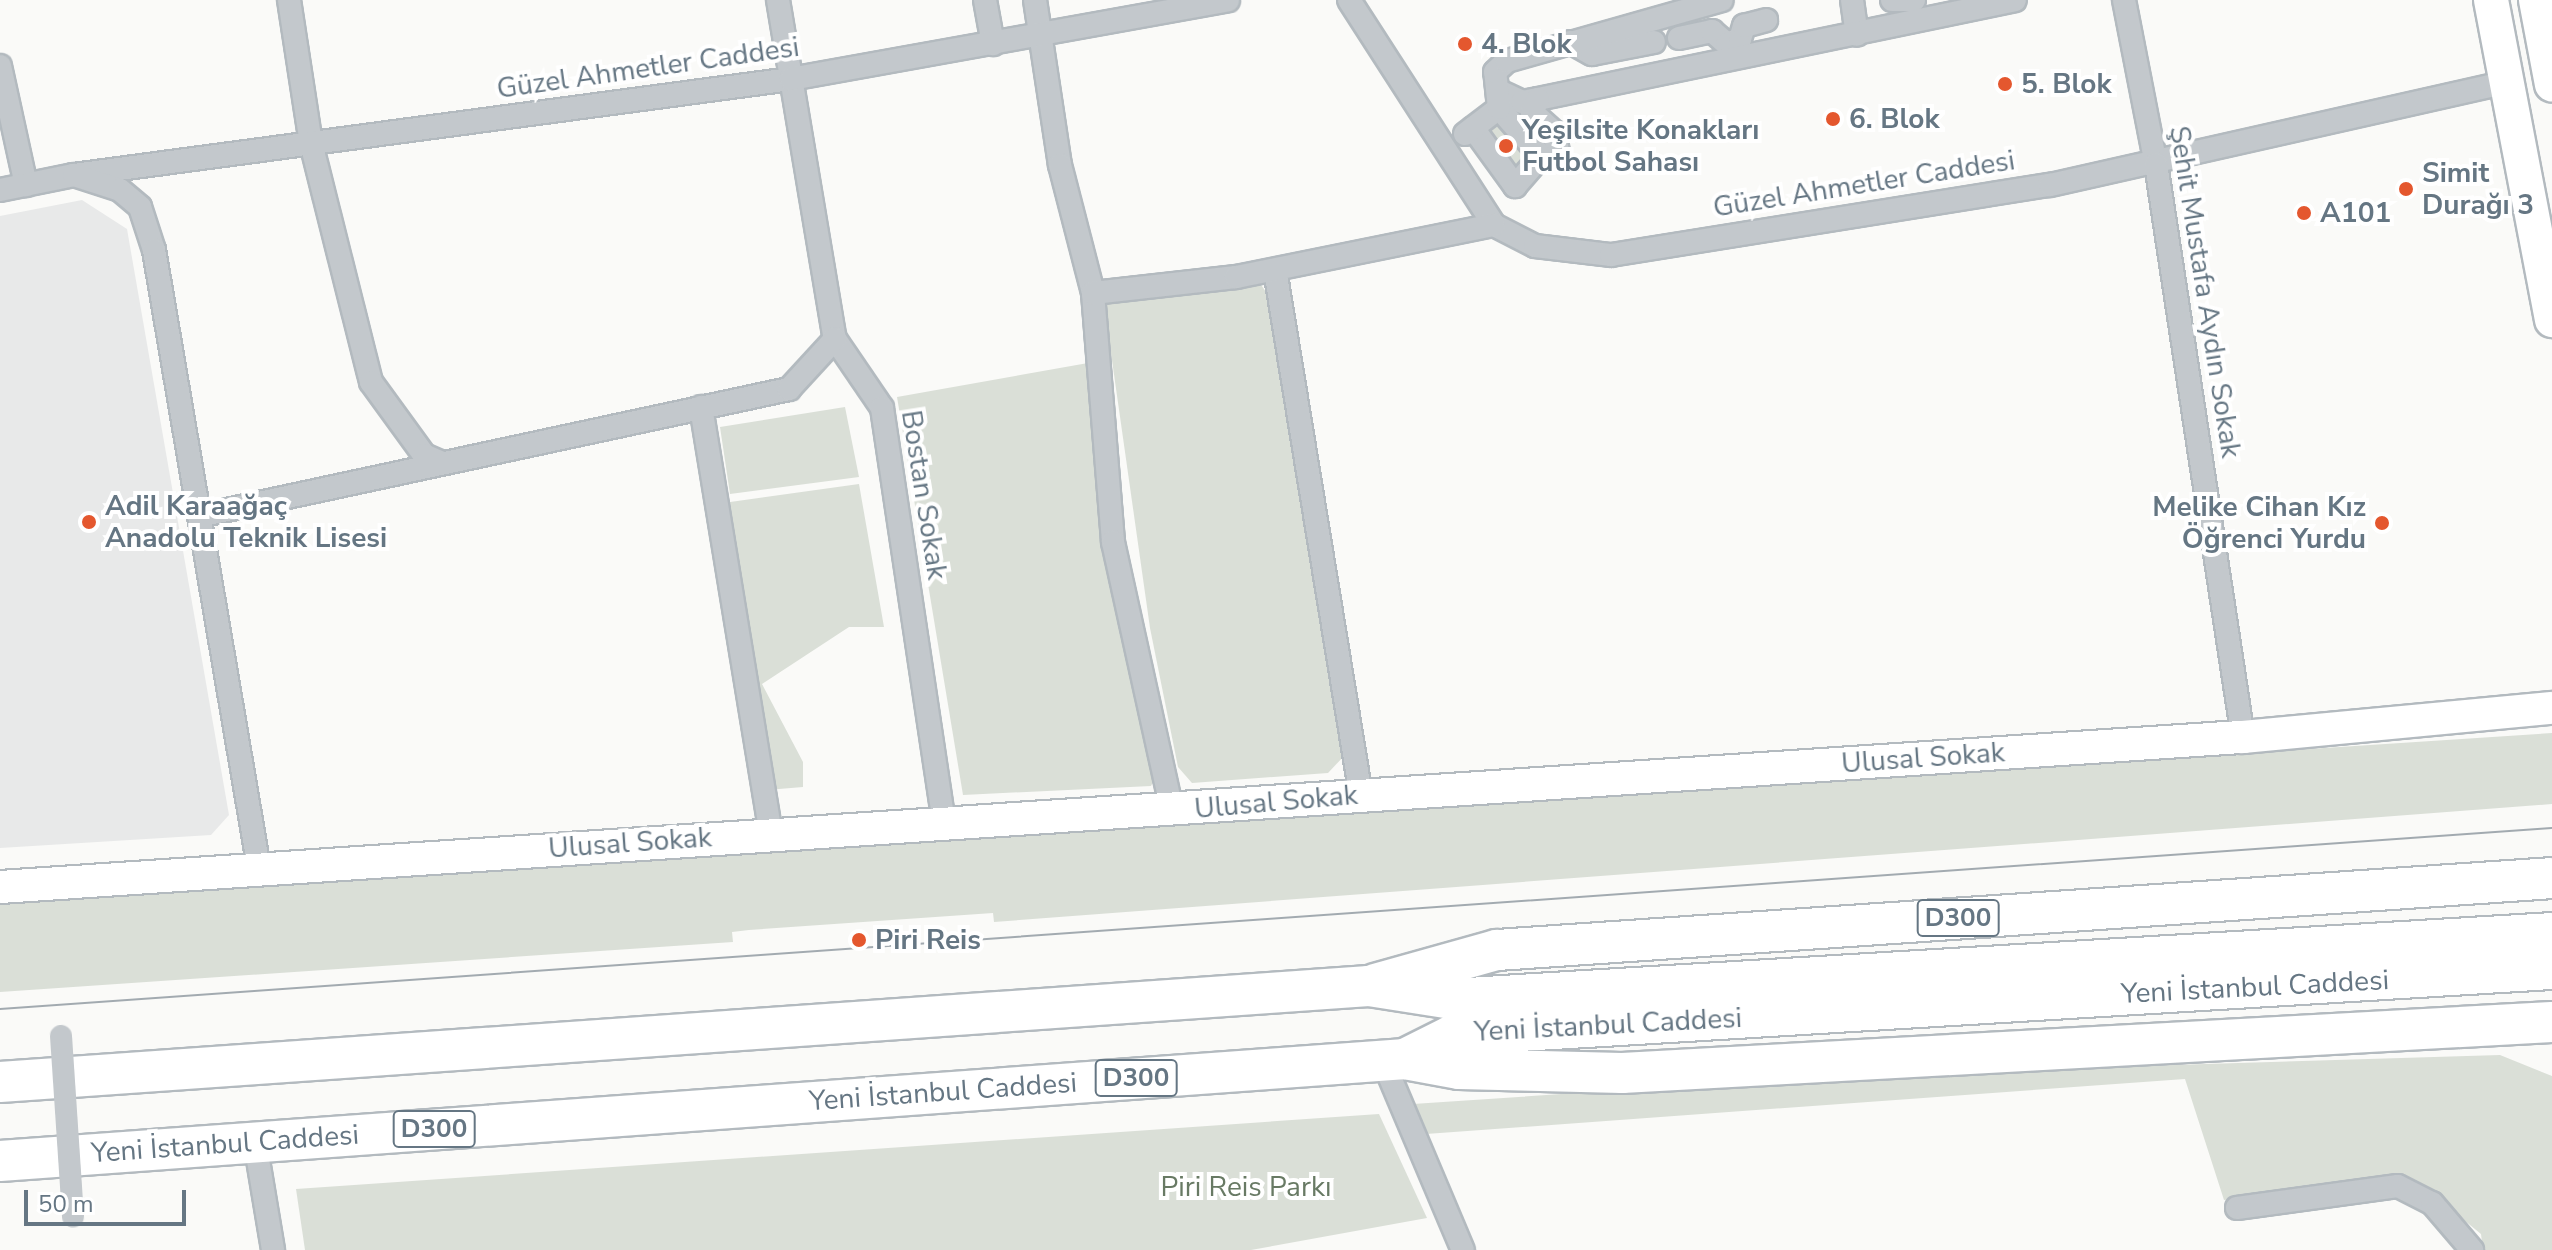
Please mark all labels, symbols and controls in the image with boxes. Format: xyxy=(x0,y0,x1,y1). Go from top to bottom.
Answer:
place label: 4. Blok xyxy=(1481,27,1571,61)
street label: Güzel Ahmetler Caddesi xyxy=(495,30,801,106)
marker: 4. Blok xyxy=(1456,35,1474,53)
place label: 5. Blok xyxy=(2021,67,2111,101)
marker: 5. Blok xyxy=(1996,75,2014,93)
place label: 6. Blok xyxy=(1849,102,1939,136)
marker: 6. Blok xyxy=(1824,110,1842,128)
place label: Yeşilsite Konakları Futbol Sahası xyxy=(1522,113,1759,179)
street label: Şehit Mustafa Aydın Sokak xyxy=(2162,124,2248,460)
marker: Yeşilsite Konakları Futbol Sahası xyxy=(1497,137,1515,155)
street label: Güzel Ahmetler Caddesi xyxy=(1711,144,2017,224)
place label: Simit Durağı 3 xyxy=(2422,156,2534,222)
marker: Simit Durağı 3 xyxy=(2397,180,2415,198)
place label: A101 xyxy=(2320,196,2391,230)
marker: A101 xyxy=(2295,204,2313,222)
street label: Bostan Sokak xyxy=(894,408,954,582)
place label: Adil Karaağaç Anadolu Teknik Lisesi xyxy=(105,489,387,555)
place label: Melike Cihan Kız Öğrenci Yurdu xyxy=(2152,490,2366,556)
marker: Adil Karaağaç Anadolu Teknik Lisesi xyxy=(80,513,98,531)
marker: Melike Cihan Kız Öğrenci Yurdu xyxy=(2373,514,2391,532)
street label: Ulusal Sokak xyxy=(1840,736,2006,780)
street label: Ulusal Sokak xyxy=(1193,778,1359,826)
street label: Ulusal Sokak xyxy=(547,821,713,865)
road number: D300 xyxy=(1916,896,2000,940)
place label: Piri Reis xyxy=(875,923,981,957)
marker: Piri Reis xyxy=(850,931,868,949)
street label: Yeni İstanbul Caddesi xyxy=(2120,963,2390,1011)
street label: Yeni İstanbul Caddesi xyxy=(1473,1001,1743,1049)
road number: D300 xyxy=(1094,1056,1178,1100)
street label: Yeni İstanbul Caddesi xyxy=(808,1066,1078,1118)
road number: D300 xyxy=(392,1107,476,1151)
street label: Yeni İstanbul Caddesi xyxy=(90,1118,360,1170)
park label: Piri Reis Parkı xyxy=(1161,1170,1331,1204)
scale bar xyxy=(28,1174,190,1224)
text: 50 m xyxy=(38,1188,94,1220)

